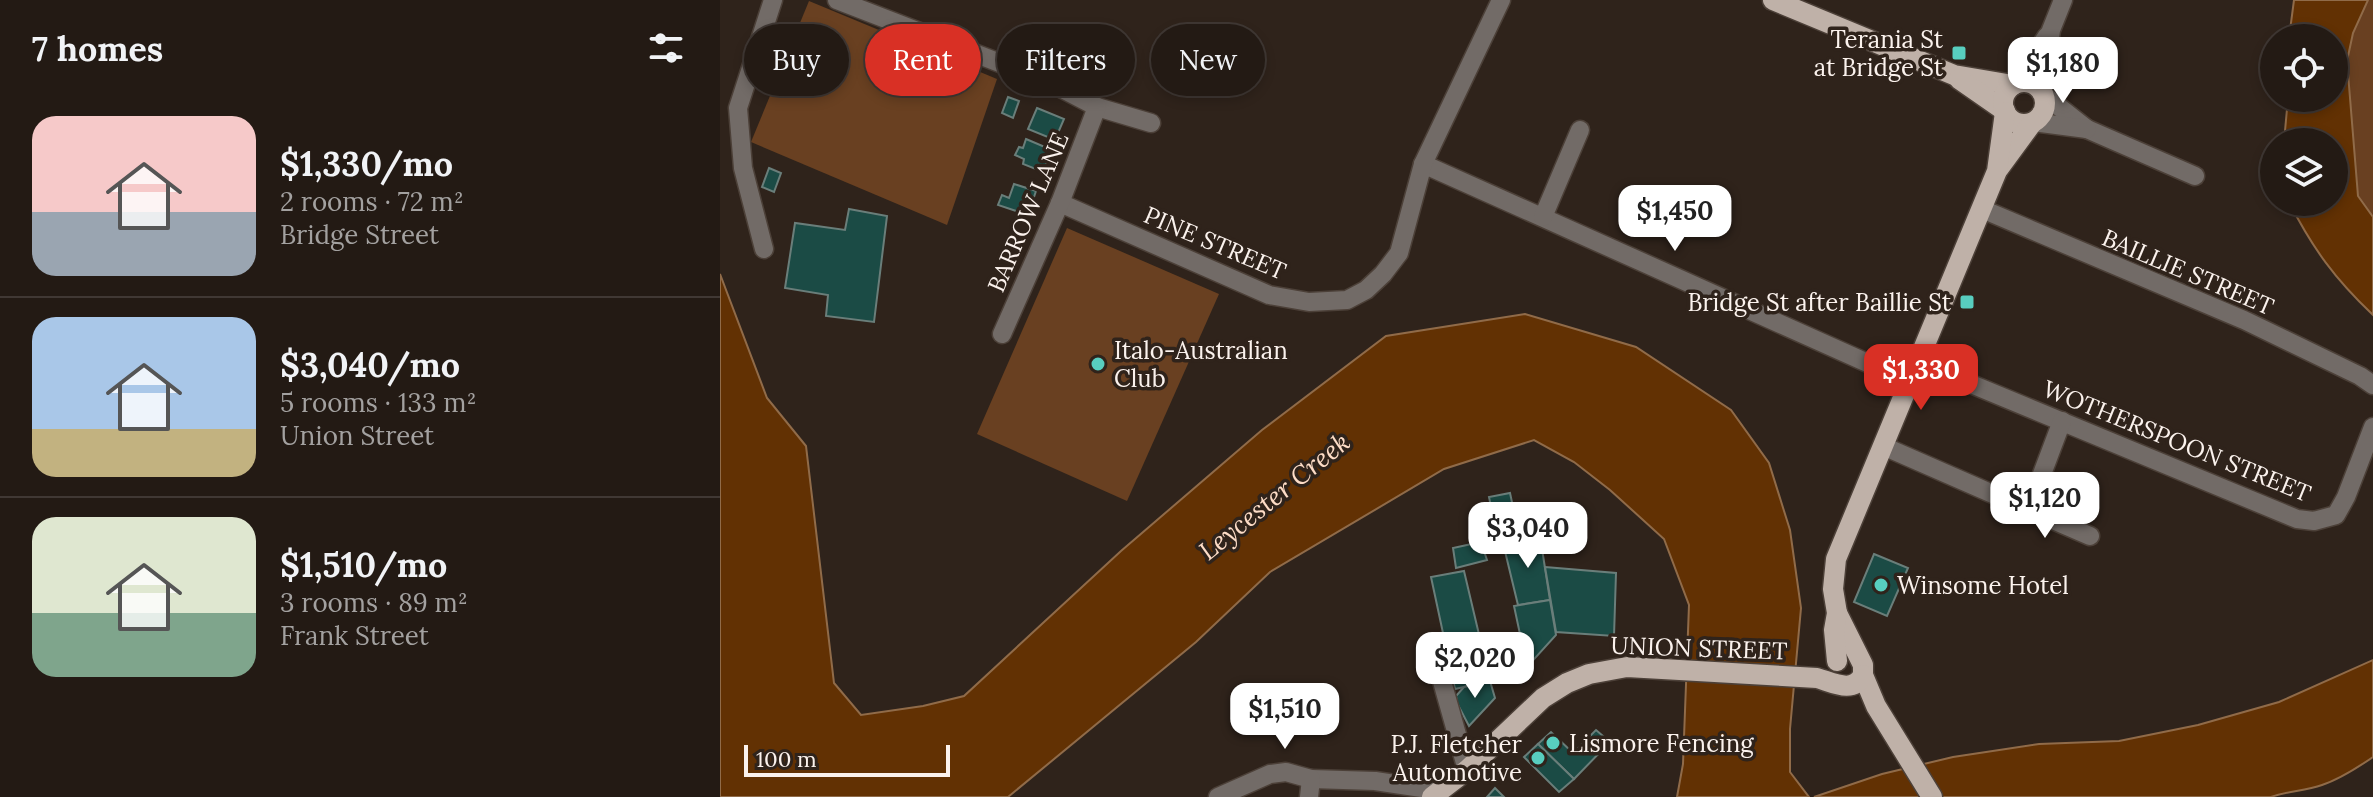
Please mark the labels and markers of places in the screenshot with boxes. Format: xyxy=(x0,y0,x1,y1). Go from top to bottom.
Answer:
place label: Terania St at Bridge St xyxy=(1814,24,1944,83)
pin: $1,180 xyxy=(1998,37,2128,105)
marker: Terania St at Bridge St xyxy=(1950,44,1968,62)
pin: $1,450 xyxy=(1610,185,1740,253)
place label: Bridge St after Baillie St xyxy=(1687,287,1952,318)
marker: Bridge St after Baillie St xyxy=(1958,293,1976,311)
place label: Italo-Australian Club xyxy=(1114,335,1288,394)
pin: $1,330 xyxy=(1856,344,1986,412)
marker: Italo-Australian Club xyxy=(1089,355,1107,373)
pin: $1,120 xyxy=(1980,472,2110,540)
pin: $3,040 xyxy=(1463,502,1593,570)
place label: Winsome Hotel xyxy=(1897,570,2069,601)
marker: Winsome Hotel xyxy=(1872,576,1890,594)
pin: $2,020 xyxy=(1410,632,1540,700)
pin: $1,510 xyxy=(1220,683,1350,751)
place label: Lismore Fencing xyxy=(1569,728,1754,759)
place label: P.J. Fletcher Automotive xyxy=(1391,729,1523,788)
marker: Lismore Fencing xyxy=(1544,734,1562,752)
marker: P.J. Fletcher Automotive xyxy=(1529,749,1547,767)

